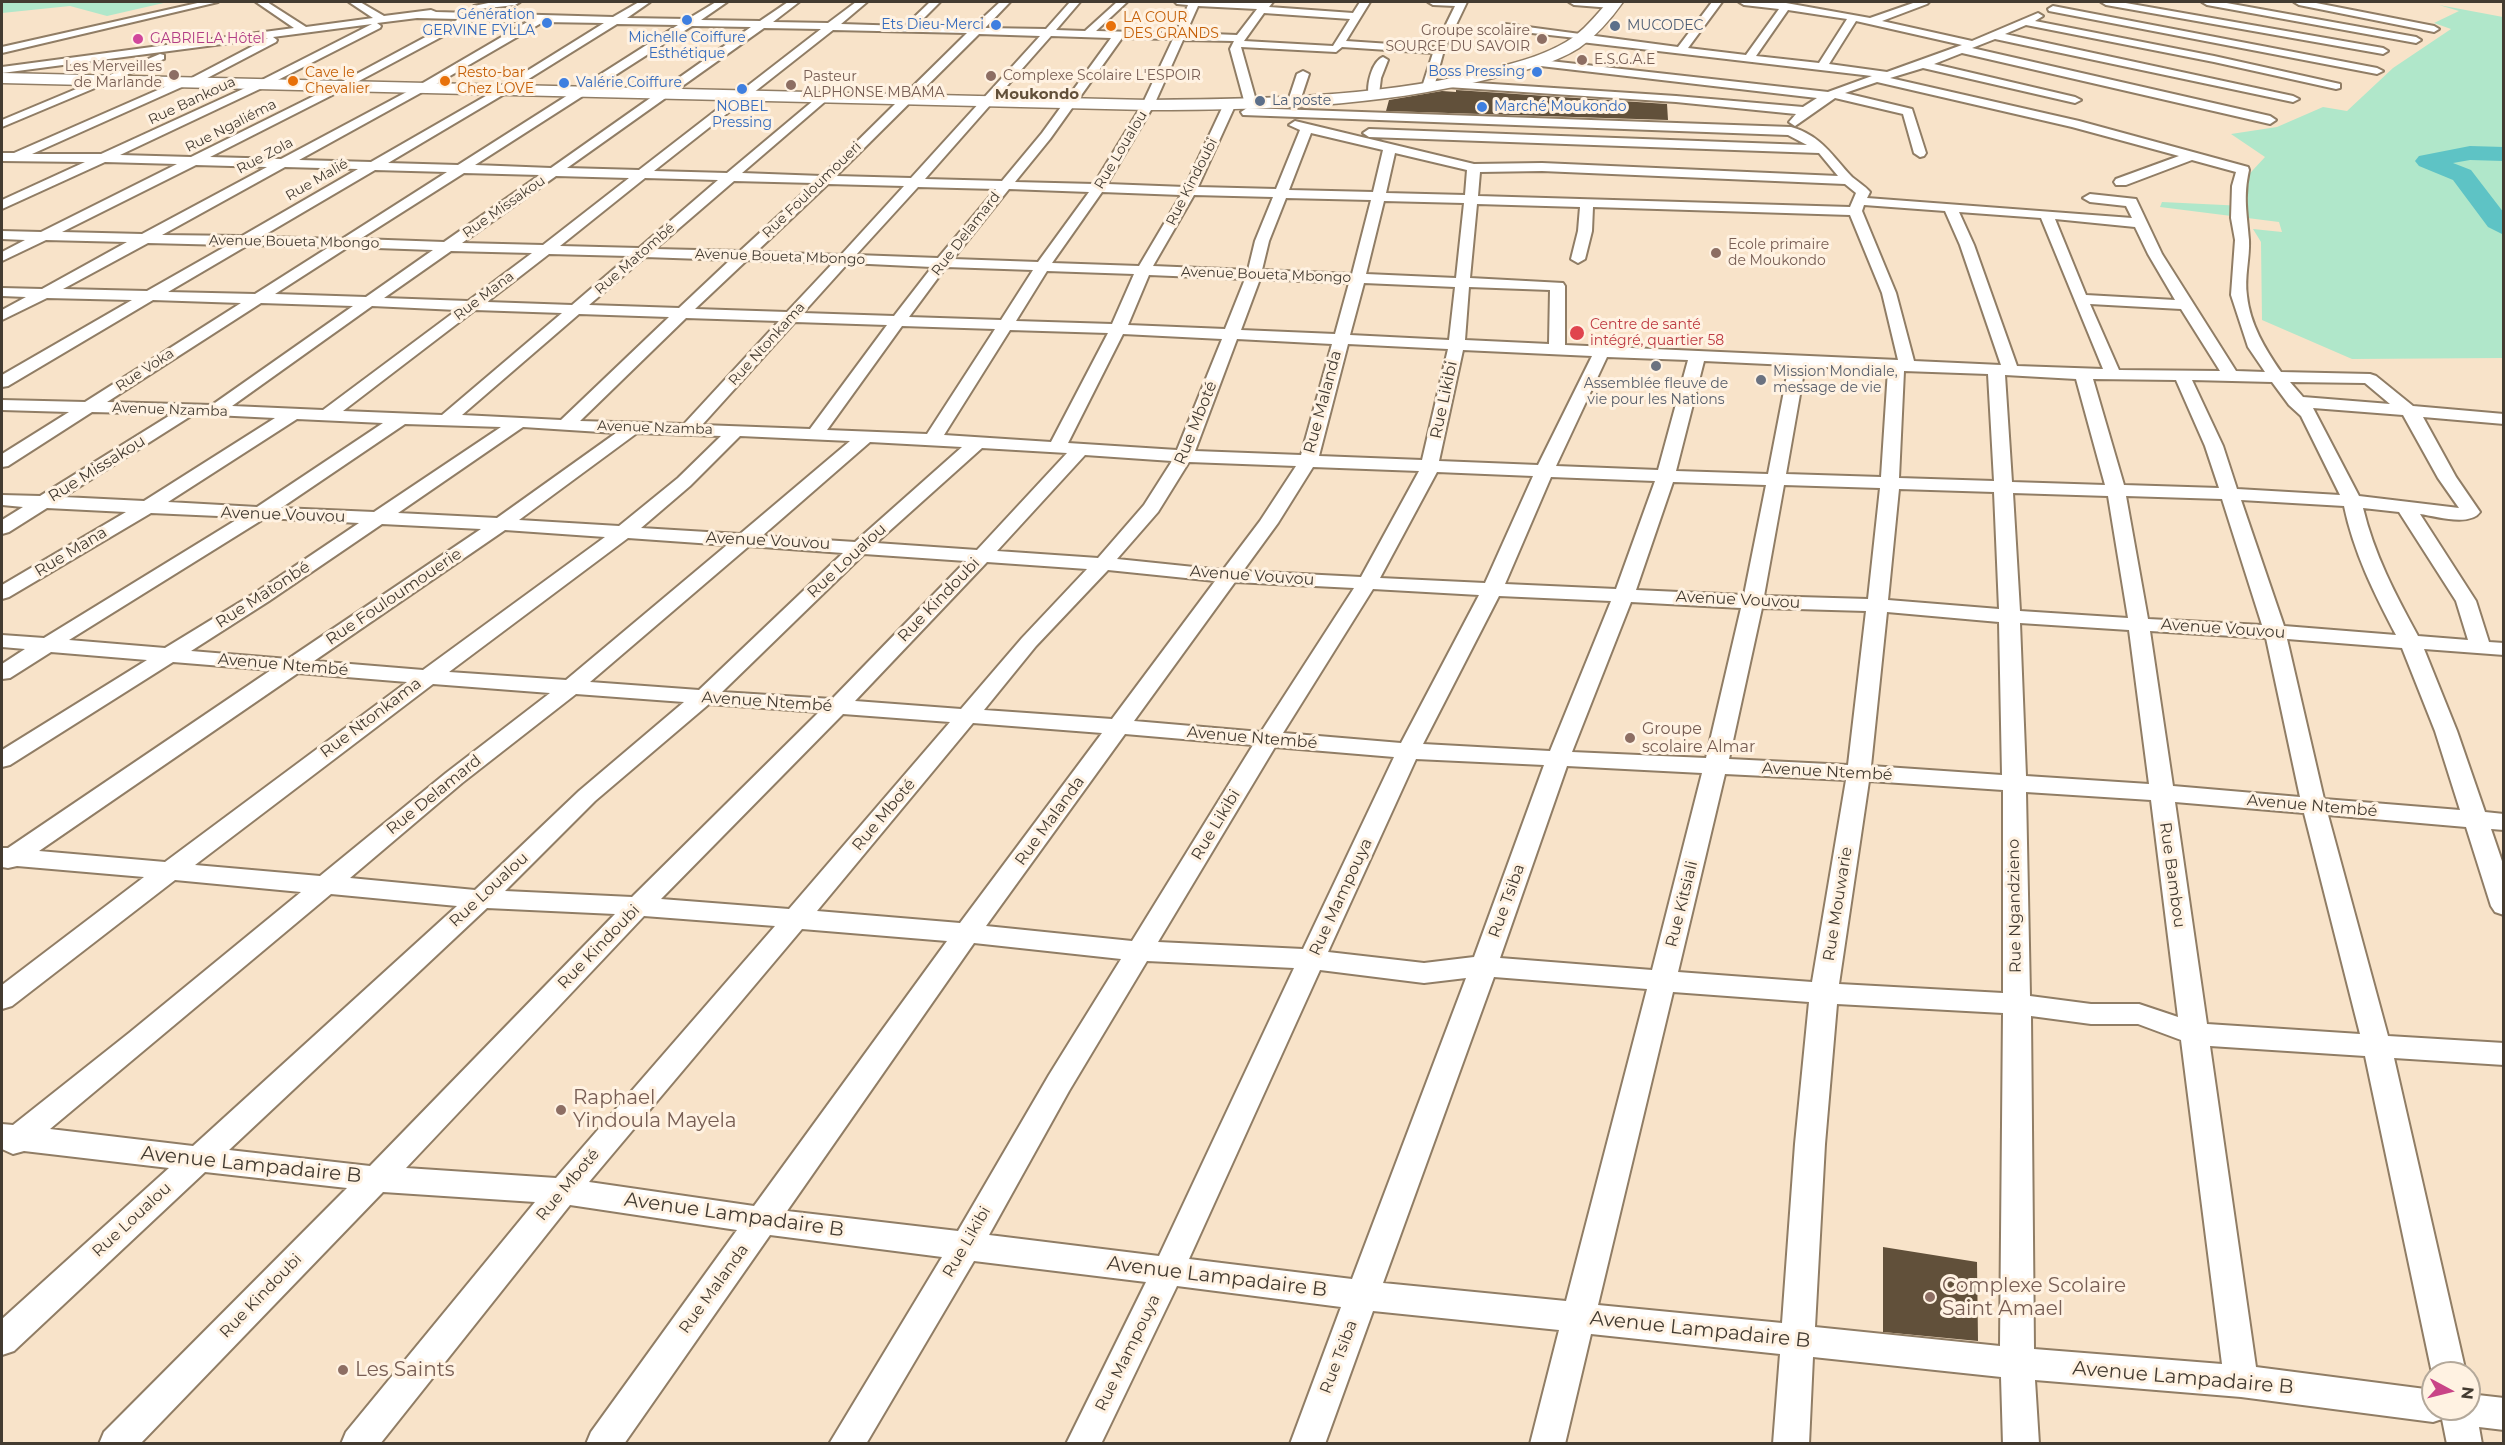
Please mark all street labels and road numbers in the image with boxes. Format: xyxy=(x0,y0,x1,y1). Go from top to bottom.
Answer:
street label: Rue Bankoua xyxy=(146,73,238,129)
street label: Rue Ngaliéma xyxy=(183,96,279,156)
street label: Rue Loualou xyxy=(1091,108,1151,192)
street label: Rue Zola xyxy=(234,134,296,178)
street label: Rue Kindoubi xyxy=(1163,136,1221,228)
street label: Rue Fouloumoueri xyxy=(759,138,865,242)
street label: Rue Malié xyxy=(283,155,351,205)
street label: Rue Missakou xyxy=(459,172,549,242)
street label: Rue Delamard xyxy=(928,189,1004,279)
street label: Rue Matombé xyxy=(592,220,678,298)
street label: Avenue Boueta Mbongo xyxy=(209,232,379,252)
street label: Avenue Boueta Mbongo xyxy=(695,246,865,268)
street label: Avenue Boueta Mbongo xyxy=(1181,264,1351,286)
street label: Rue Mana xyxy=(451,268,517,324)
street label: Rue Ntonkama xyxy=(725,299,809,389)
street label: Rue Voka xyxy=(113,345,177,395)
street label: Rue Malanda xyxy=(1300,348,1346,456)
street label: Rue Likibi xyxy=(1426,359,1462,441)
street label: Rue Mboté xyxy=(1171,379,1221,467)
street label: Avenue Nzamba xyxy=(112,400,228,420)
street label: Avenue Nzamba xyxy=(597,418,713,438)
street label: Rue Missakou xyxy=(45,431,149,507)
street label: Avenue Vouvou xyxy=(220,503,346,527)
street label: Rue Loualou xyxy=(804,520,890,602)
street label: Rue Mana xyxy=(31,523,111,581)
street label: Avenue Vouvou xyxy=(705,528,831,554)
street label: Rue Fouloumouerie xyxy=(322,544,466,650)
street label: Rue Kindoubi xyxy=(894,554,984,646)
street label: Rue Matonbé xyxy=(212,557,314,633)
street label: Avenue Vouvou xyxy=(1189,562,1315,590)
street label: Avenue Vouvou xyxy=(1675,587,1801,613)
street label: Avenue Vouvou xyxy=(2160,615,2286,643)
street label: Avenue Ntembé xyxy=(217,650,349,680)
street label: Rue Ntonkama xyxy=(317,674,425,762)
street label: Avenue Ntembé xyxy=(701,688,833,716)
street label: Avenue Ntembé xyxy=(1186,723,1318,753)
street label: Rue Delamard xyxy=(383,751,485,839)
street label: Avenue Ntembé xyxy=(1761,759,1893,785)
street label: Rue Malanda xyxy=(1011,773,1089,869)
street label: Rue Mboté xyxy=(848,775,920,855)
street label: Rue Likibi xyxy=(1187,786,1245,864)
street label: Avenue Ntembé xyxy=(2246,791,2378,821)
street label: Rue Bambou xyxy=(2155,821,2189,929)
street label: Rue Mampouya xyxy=(1305,835,1377,959)
street label: Rue Ngandzieno xyxy=(2004,839,2026,973)
street label: Rue Mouwarie xyxy=(1819,845,1857,963)
street label: Rue Loualou xyxy=(446,849,532,931)
street label: Rue Kitsiali xyxy=(1662,859,1702,949)
street label: Rue Tsiba xyxy=(1485,861,1529,941)
street label: Rue Kindoubi xyxy=(554,901,644,993)
street label: Avenue Lampadaire B xyxy=(139,1141,363,1189)
street label: Rue Mboté xyxy=(532,1145,604,1225)
street label: Rue Loualou xyxy=(89,1179,175,1261)
street label: Avenue Lampadaire B xyxy=(623,1188,845,1242)
street label: Rue Likibi xyxy=(939,1203,995,1281)
street label: Rue Malanda xyxy=(675,1241,753,1337)
street label: Rue Kindoubi xyxy=(216,1250,306,1342)
street label: Avenue Lampadaire B xyxy=(1106,1252,1328,1302)
street label: Rue Mampouya xyxy=(1091,1292,1165,1414)
street label: Avenue Lampadaire B xyxy=(1588,1306,1812,1354)
street label: Rue Tsiba xyxy=(1316,1318,1362,1396)
street label: Avenue Lampadaire B xyxy=(2072,1356,2294,1400)

